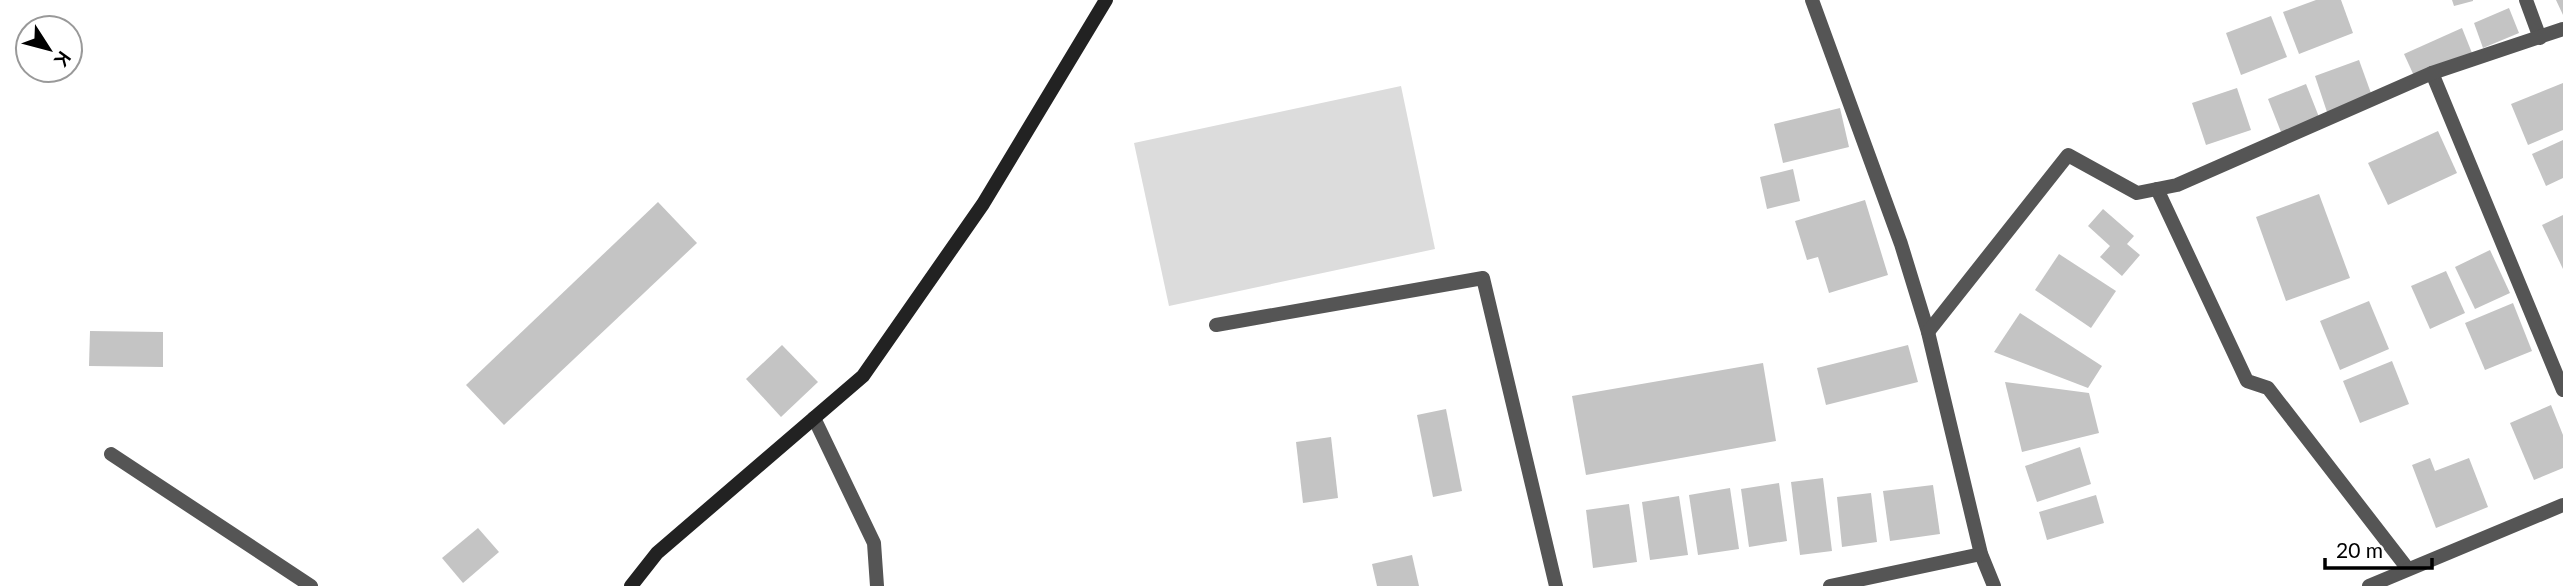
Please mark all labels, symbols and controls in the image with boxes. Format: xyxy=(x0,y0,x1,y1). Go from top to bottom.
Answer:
north arrow xyxy=(14,14,84,84)
text: K xyxy=(49,47,76,72)
scale bar xyxy=(2325,526,2432,570)
text: 20 m xyxy=(2336,537,2383,562)

